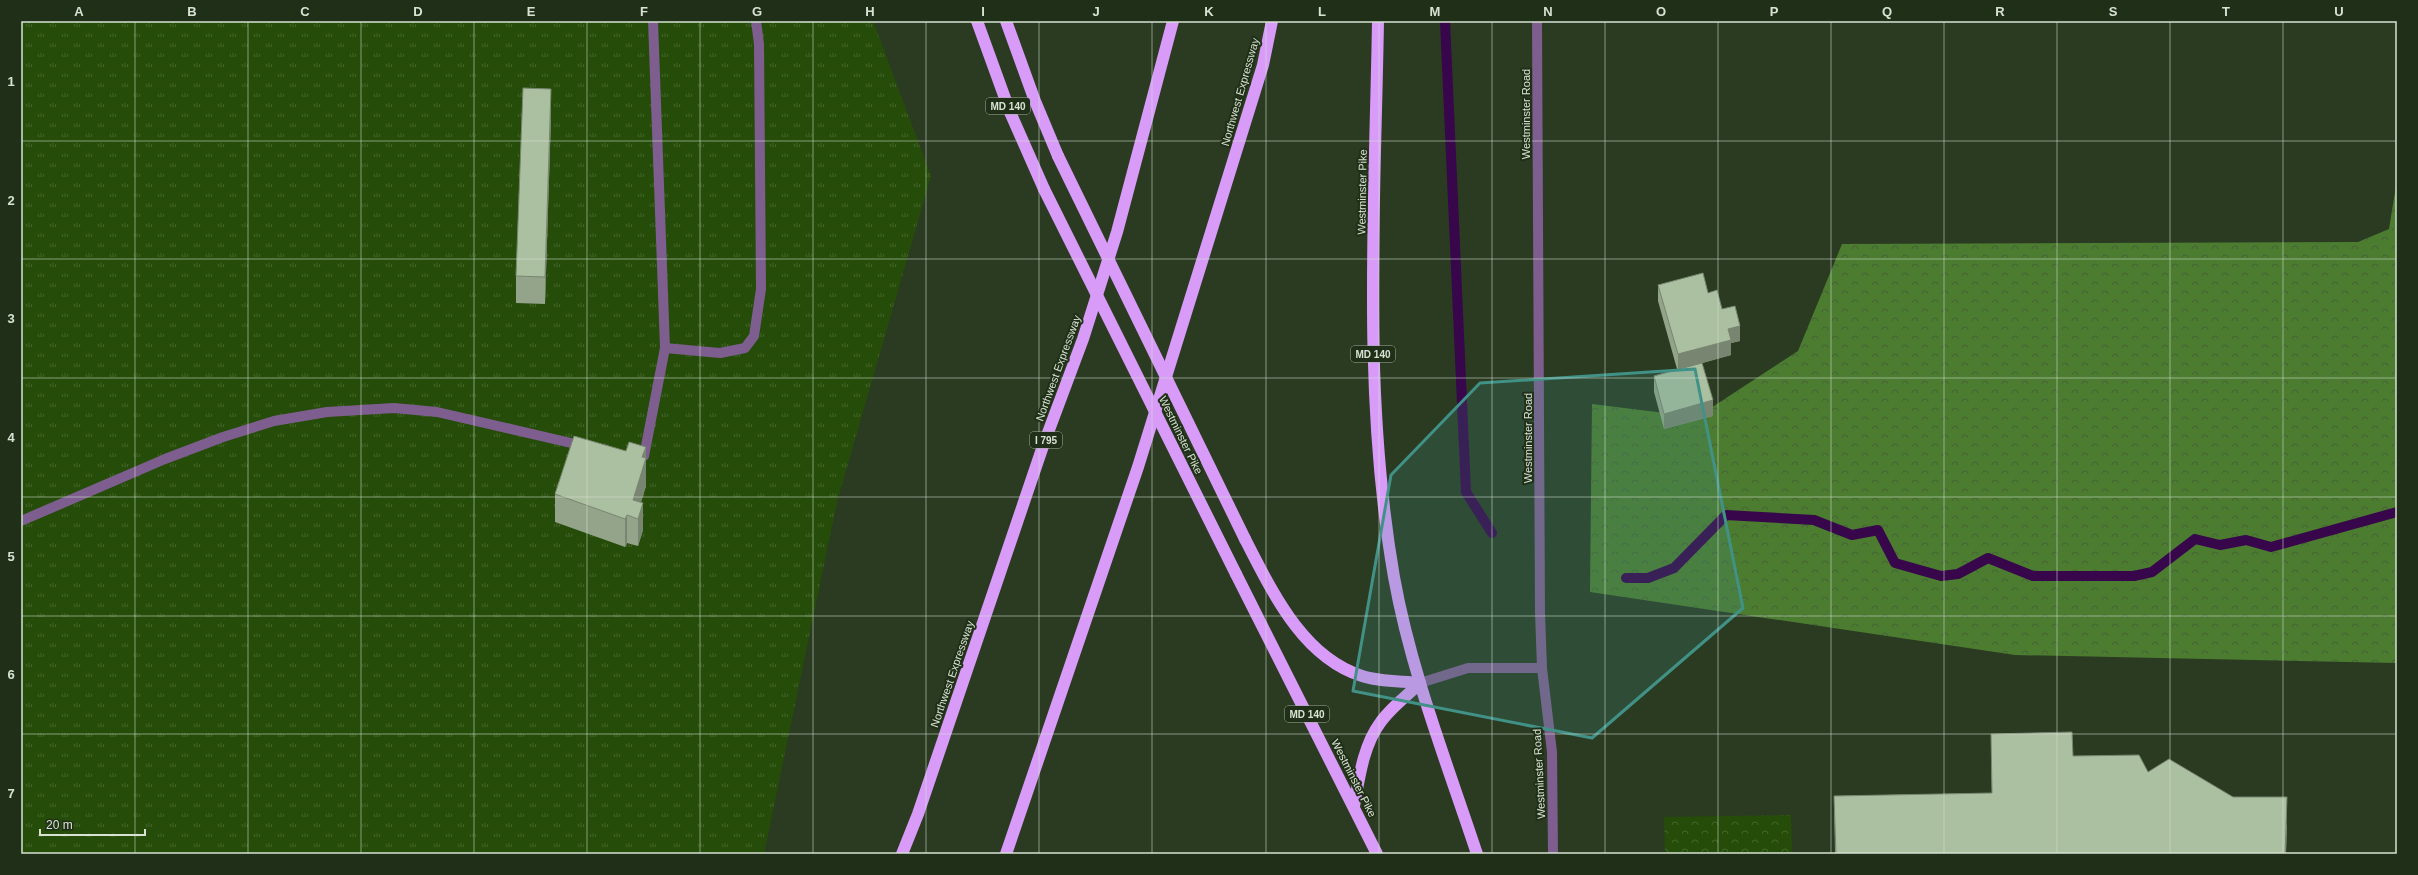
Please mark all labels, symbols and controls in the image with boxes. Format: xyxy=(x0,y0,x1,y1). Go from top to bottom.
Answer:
text: A xyxy=(74,4,84,19)
text: B xyxy=(187,4,197,19)
text: C xyxy=(300,4,310,19)
text: D xyxy=(413,4,423,19)
text: E xyxy=(527,4,536,19)
text: F xyxy=(640,4,648,19)
text: G xyxy=(752,4,762,19)
text: H xyxy=(865,4,875,19)
text: I xyxy=(981,4,985,19)
text: J xyxy=(1092,4,1100,19)
text: K xyxy=(1204,4,1214,19)
text: L xyxy=(1318,4,1326,19)
text: M xyxy=(1430,4,1440,19)
text: N xyxy=(1543,4,1553,19)
text: O xyxy=(1656,4,1666,19)
text: P xyxy=(1770,4,1779,19)
text: Q xyxy=(1882,4,1892,19)
text: R xyxy=(1995,4,2005,19)
text: S xyxy=(2109,4,2118,19)
text: T xyxy=(2222,4,2230,19)
text: U xyxy=(2334,4,2344,19)
street label: Northwest Expressway xyxy=(1219,36,1261,147)
street label: Westminster Road xyxy=(1520,69,1532,159)
text: 1 xyxy=(7,74,15,89)
road number: MD 140 xyxy=(986,98,1030,114)
street label: Westminster Pike xyxy=(1355,149,1369,235)
text: 2 xyxy=(7,193,15,208)
text: 3 xyxy=(7,311,15,326)
street label: Northwest Expressway xyxy=(1033,313,1083,423)
road number: MD 140 xyxy=(1351,346,1395,362)
street label: Westminster Road xyxy=(1522,393,1534,483)
street label: Westminster Pike xyxy=(1157,394,1205,476)
text: 4 xyxy=(7,430,15,445)
road number: I 795 xyxy=(1030,432,1062,448)
text: 5 xyxy=(7,549,15,564)
street label: Northwest Expressway xyxy=(928,619,976,729)
text: 6 xyxy=(7,667,15,682)
road number: MD 140 xyxy=(1285,706,1329,722)
street label: Westminster Road xyxy=(1531,729,1547,819)
street label: Westminster Pike xyxy=(1329,737,1379,819)
text: 7 xyxy=(7,786,15,801)
scale bar xyxy=(40,811,145,837)
text: 20 m xyxy=(46,818,73,832)

